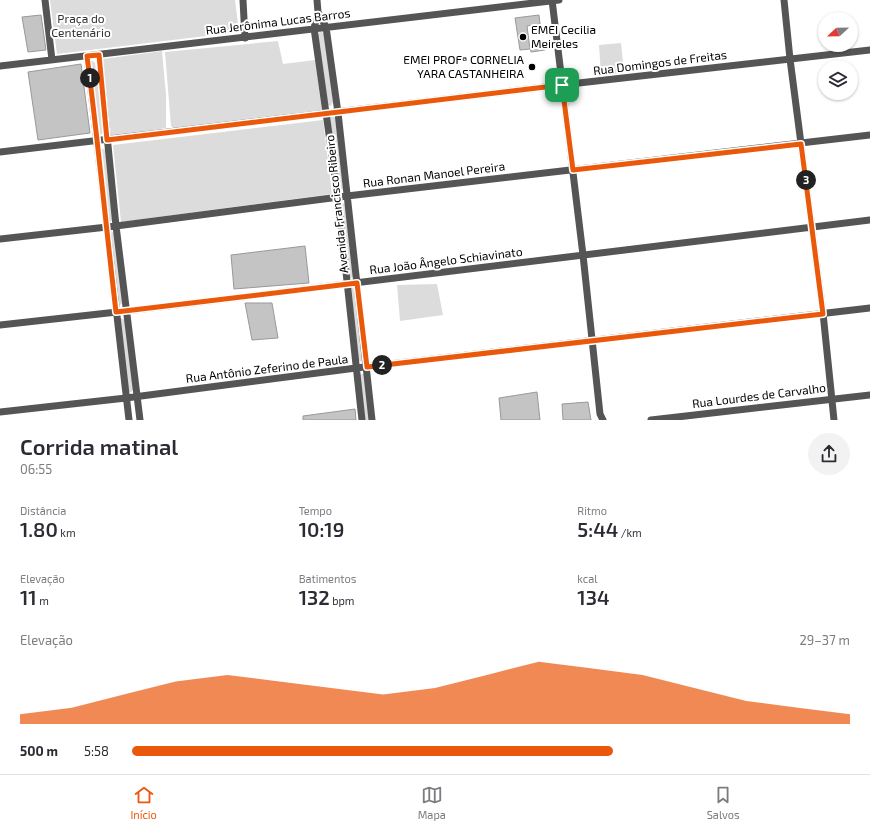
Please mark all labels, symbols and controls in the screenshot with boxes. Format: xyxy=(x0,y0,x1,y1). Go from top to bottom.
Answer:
street label: Rua Jerônima Lucas Barros xyxy=(205,5,351,37)
park label: Praça do Centenário xyxy=(51,11,111,39)
north arrow xyxy=(818,12,858,52)
map controls xyxy=(818,12,858,100)
place label: EMEI Cecilia Meireles xyxy=(531,22,596,50)
marker: EMEI Cecilia Meireles xyxy=(518,32,528,42)
street label: Rua Domingos de Freitas xyxy=(592,47,728,77)
place label: EMEI PROFª CORNELIA YARA CASTANHEIRA xyxy=(403,52,525,80)
button: layers xyxy=(818,60,858,100)
marker: EMEI PROFª CORNELIA YARA CASTANHEIRA xyxy=(527,62,537,72)
pin: 1 xyxy=(80,68,100,88)
pin xyxy=(545,68,579,102)
text: 1 xyxy=(88,71,92,84)
icon: arrive xyxy=(551,74,573,96)
street label: Avenida Francisco Ribeiro xyxy=(322,134,350,274)
street label: Rua Ronan Manoel Pereira xyxy=(362,158,506,190)
pin: 3 xyxy=(796,170,816,190)
text: 3 xyxy=(803,173,809,186)
street label: Rua João Ângelo Schiavinato xyxy=(369,244,523,276)
street label: Rua Antônio Zeferino de Paula xyxy=(185,351,349,385)
pin: 2 xyxy=(372,355,392,375)
text: 2 xyxy=(379,358,385,371)
street label: Rua Lourdes de Carvalho xyxy=(691,380,827,410)
text: Corrida matinal xyxy=(20,433,178,459)
button: share xyxy=(808,433,850,475)
text: 06:55 xyxy=(20,461,52,477)
text: Distância xyxy=(20,504,66,517)
text: Tempo xyxy=(299,504,332,517)
text: Ritmo xyxy=(577,504,607,517)
text: 1.80 xyxy=(20,517,58,541)
text: 10:19 xyxy=(299,517,344,541)
text: 5:44 xyxy=(577,517,618,541)
text: km xyxy=(58,526,76,539)
text: /km xyxy=(618,526,642,539)
text: Elevação xyxy=(20,572,65,585)
text: Batimentos xyxy=(299,572,356,585)
text: kcal xyxy=(577,572,597,585)
text: 11 xyxy=(20,585,37,609)
text: 132 xyxy=(299,585,330,609)
text: 134 xyxy=(577,585,610,609)
text: m xyxy=(37,594,49,607)
text: bpm xyxy=(330,594,354,607)
text: Elevação xyxy=(20,632,73,648)
text: 29–37 m xyxy=(799,632,850,648)
text: 500 m xyxy=(20,743,58,759)
text: 5:58 xyxy=(84,743,109,759)
tab: Início xyxy=(130,784,157,821)
tab: Mapa xyxy=(418,784,446,821)
tab: Salvos xyxy=(707,784,740,821)

